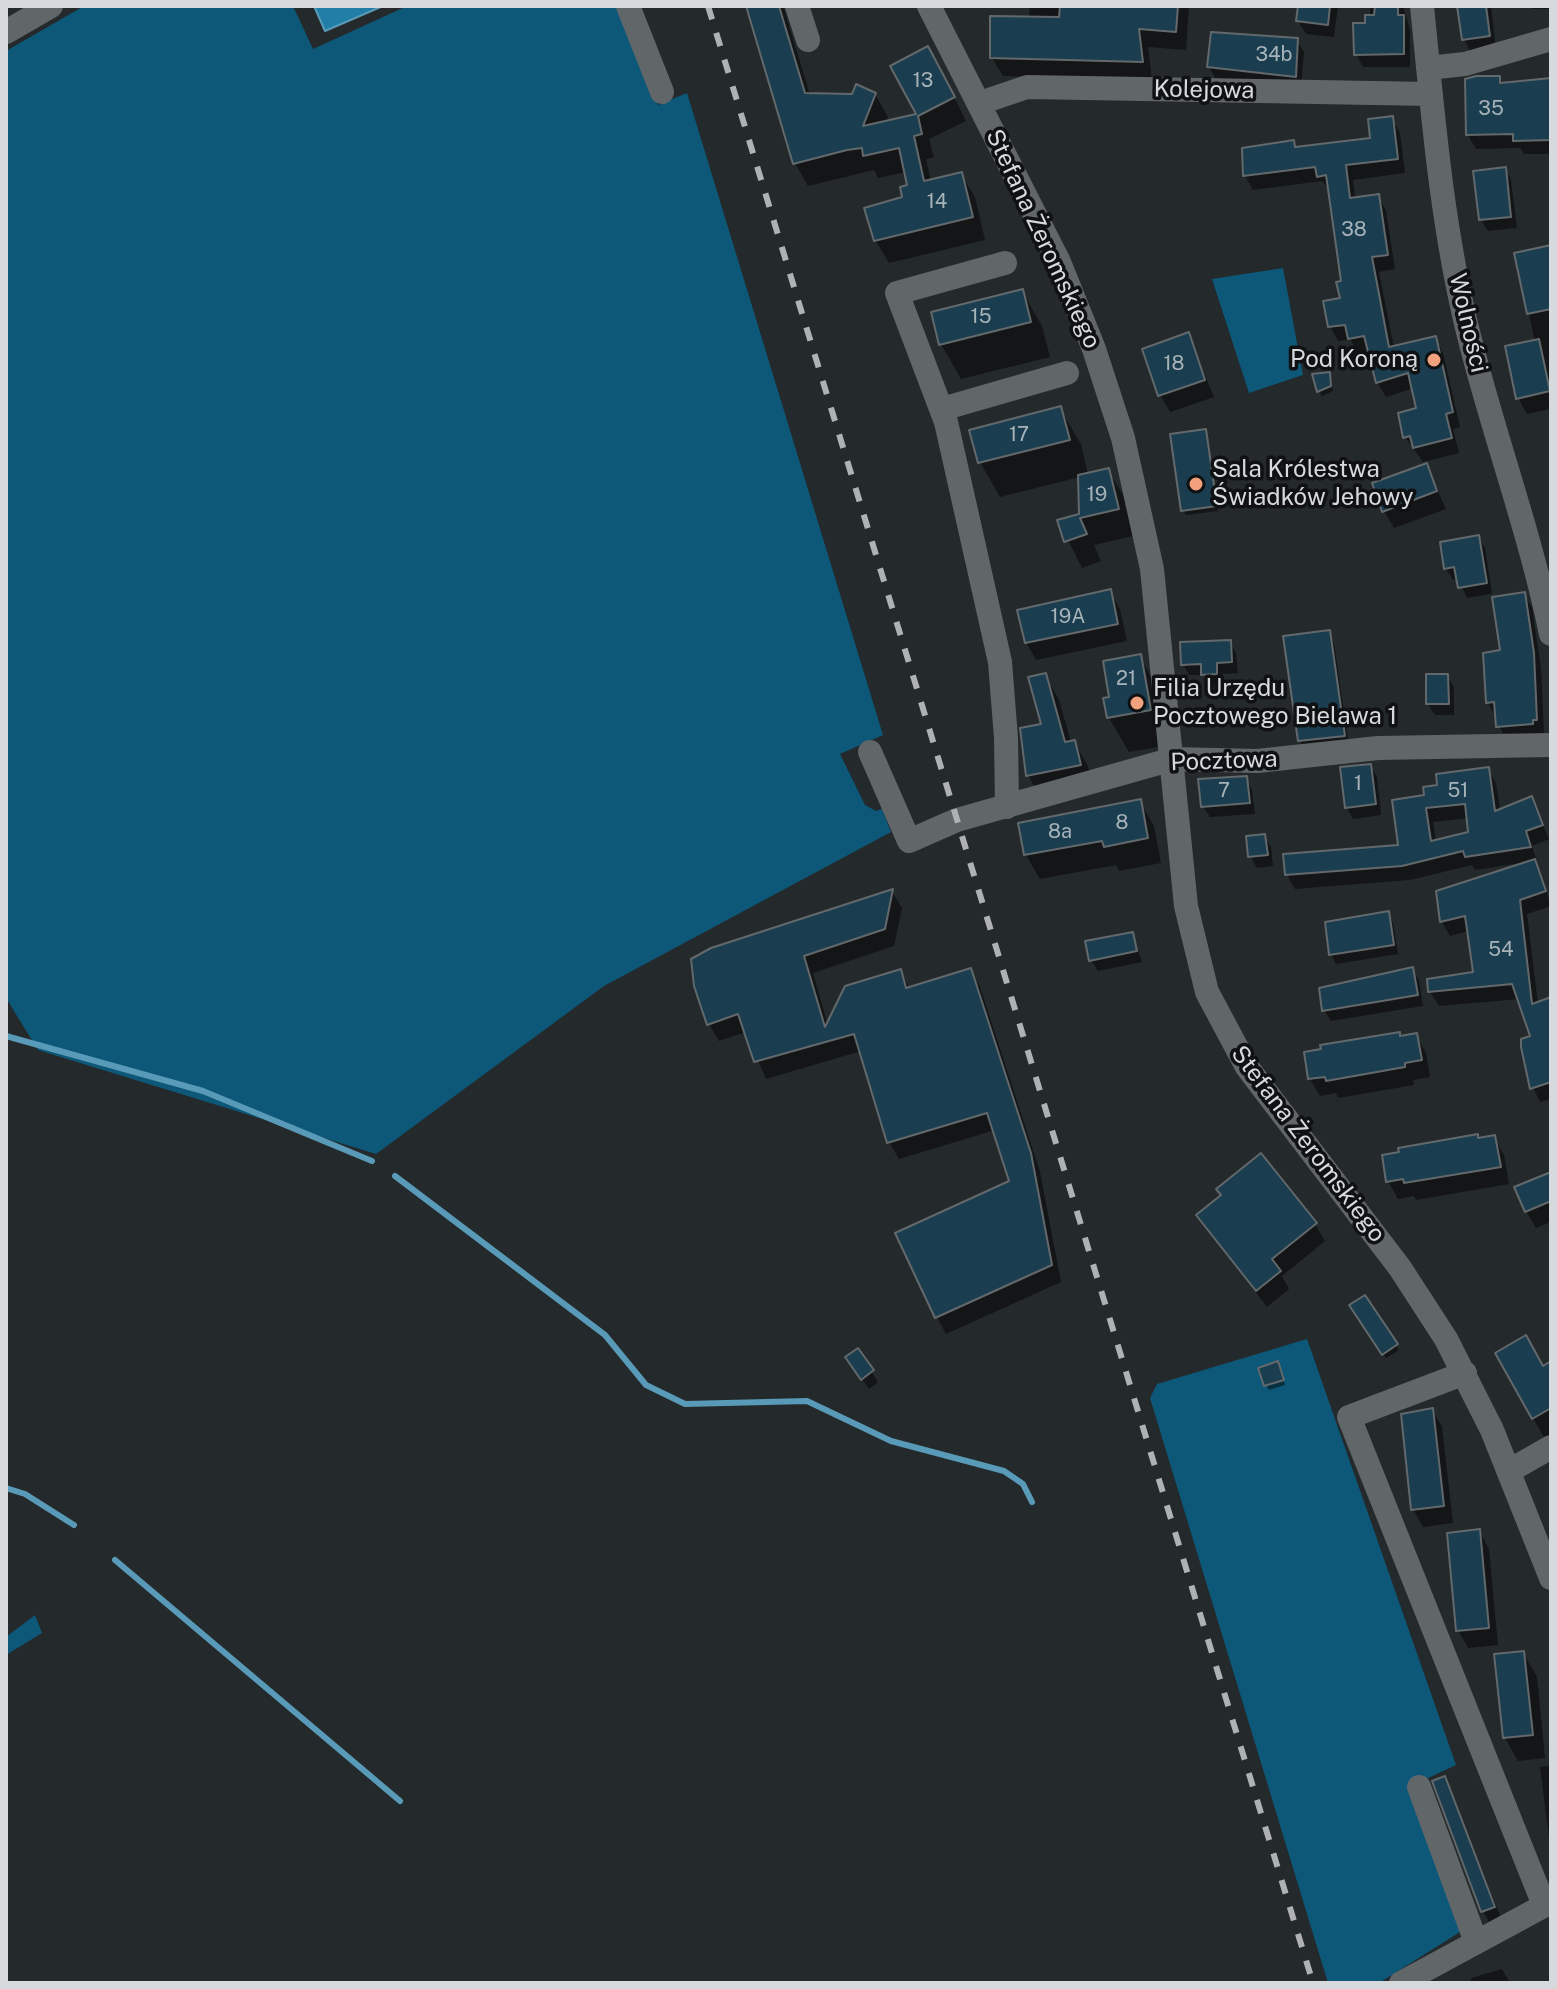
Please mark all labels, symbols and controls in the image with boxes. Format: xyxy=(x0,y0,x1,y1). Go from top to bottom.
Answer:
house number: 34b xyxy=(1255,43,1293,67)
house number: 13 xyxy=(913,69,933,93)
street label: Kolejowa xyxy=(1153,75,1255,105)
house number: 35 xyxy=(1478,97,1504,121)
street label: Stefana Żeromskiego xyxy=(980,125,1106,353)
house number: 14 xyxy=(927,190,947,214)
house number: 38 xyxy=(1341,218,1367,242)
street label: Wolności xyxy=(1443,271,1493,375)
house number: 15 xyxy=(971,305,991,329)
place label: Pod Koroną xyxy=(1290,346,1418,374)
marker: Pod Koroną xyxy=(1425,351,1443,369)
house number: 18 xyxy=(1163,352,1185,376)
house number: 17 xyxy=(1009,423,1029,447)
place label: Sala Królestwa Świadków Jehowy xyxy=(1212,456,1413,512)
marker: Sala Królestwa Świadków Jehowy xyxy=(1187,475,1205,493)
house number: 19 xyxy=(1087,483,1107,507)
house number: 19A xyxy=(1051,605,1085,629)
house number: 21 xyxy=(1116,667,1136,691)
place label: Filia Urzędu Pocztowego Bielawa 1 xyxy=(1153,675,1397,731)
marker: Filia Urzędu Pocztowego Bielawa 1 xyxy=(1128,694,1146,712)
street label: Pocztowa xyxy=(1170,745,1278,777)
house number: 1 xyxy=(1354,772,1362,796)
house number: 7 xyxy=(1218,779,1230,803)
house number: 51 xyxy=(1448,779,1468,803)
house number: 8 xyxy=(1116,811,1128,835)
house number: 8a xyxy=(1048,820,1072,844)
house number: 54 xyxy=(1488,938,1514,962)
street label: Stefana Żeromskiego xyxy=(1225,1040,1391,1248)

